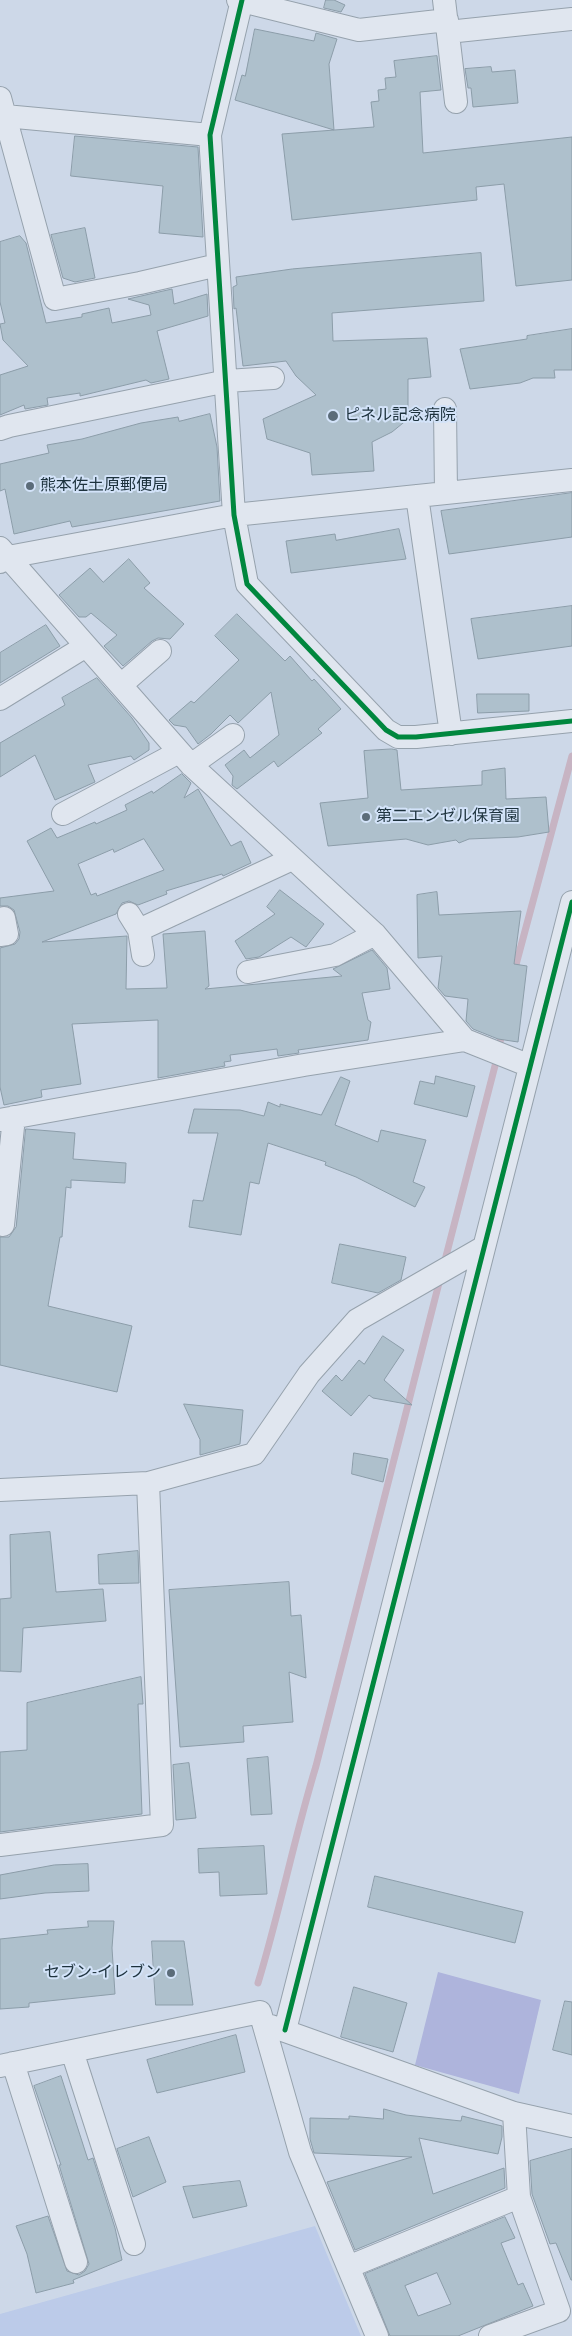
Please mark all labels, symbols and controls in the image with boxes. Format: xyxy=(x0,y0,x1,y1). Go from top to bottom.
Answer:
place label: ピネル記念病院 xyxy=(344,406,456,426)
marker: ピネル記念病院 xyxy=(326,409,340,423)
place label: 熊本佐土原郵便局 xyxy=(40,476,168,496)
marker: 熊本佐土原郵便局 xyxy=(24,480,36,492)
place label: 第二エンゼル保育園 xyxy=(376,807,520,827)
marker: 第二エンゼル保育園 xyxy=(360,811,372,823)
place label: セブン-イレブン xyxy=(44,1963,161,1983)
marker: セブン-イレブン xyxy=(165,1967,177,1979)

